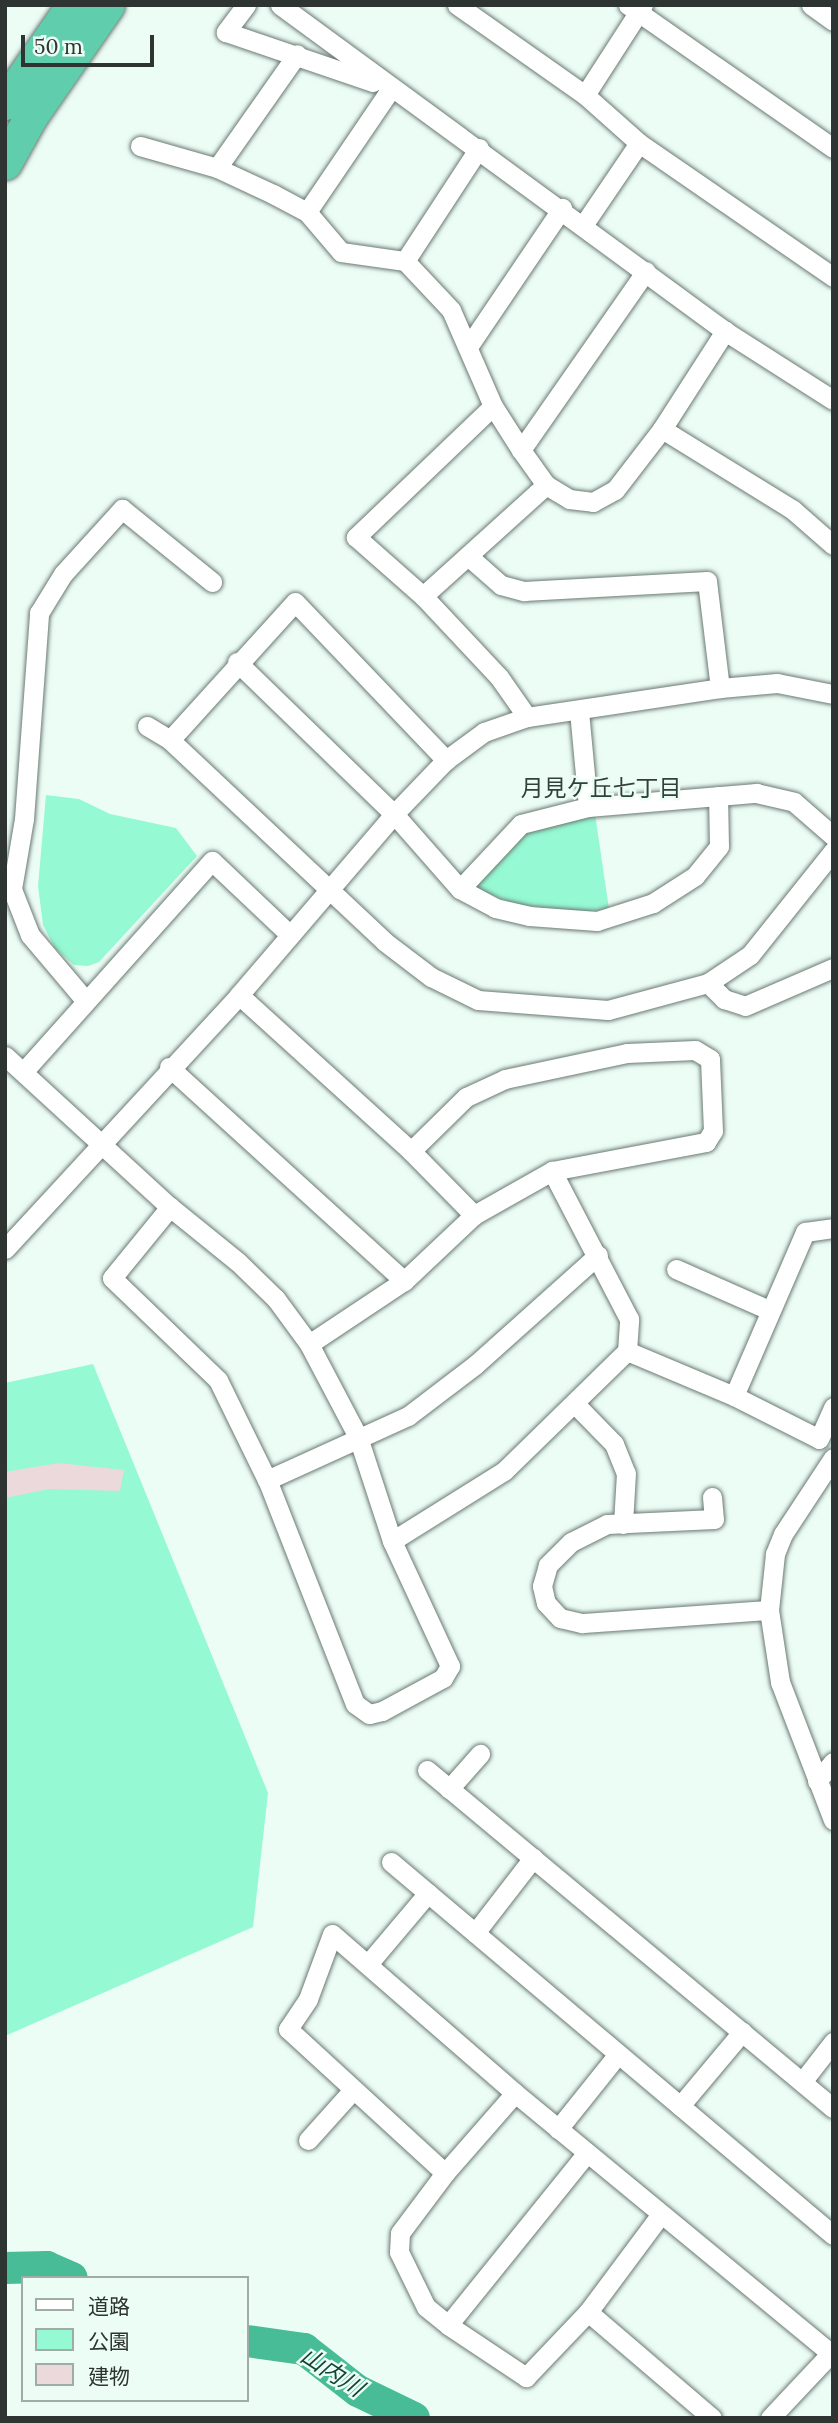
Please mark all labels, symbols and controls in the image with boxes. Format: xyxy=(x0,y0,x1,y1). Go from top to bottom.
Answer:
scale bar xyxy=(24,21,158,65)
text: 50 m xyxy=(34,33,83,60)
district label: 月見ケ丘七丁目 xyxy=(521,774,681,802)
legend xyxy=(21,2276,248,2402)
text: 道路 xyxy=(88,2293,130,2320)
text: 公園 xyxy=(88,2328,130,2355)
water label: 山内川 xyxy=(296,2342,368,2402)
text: 建物 xyxy=(88,2363,130,2390)

